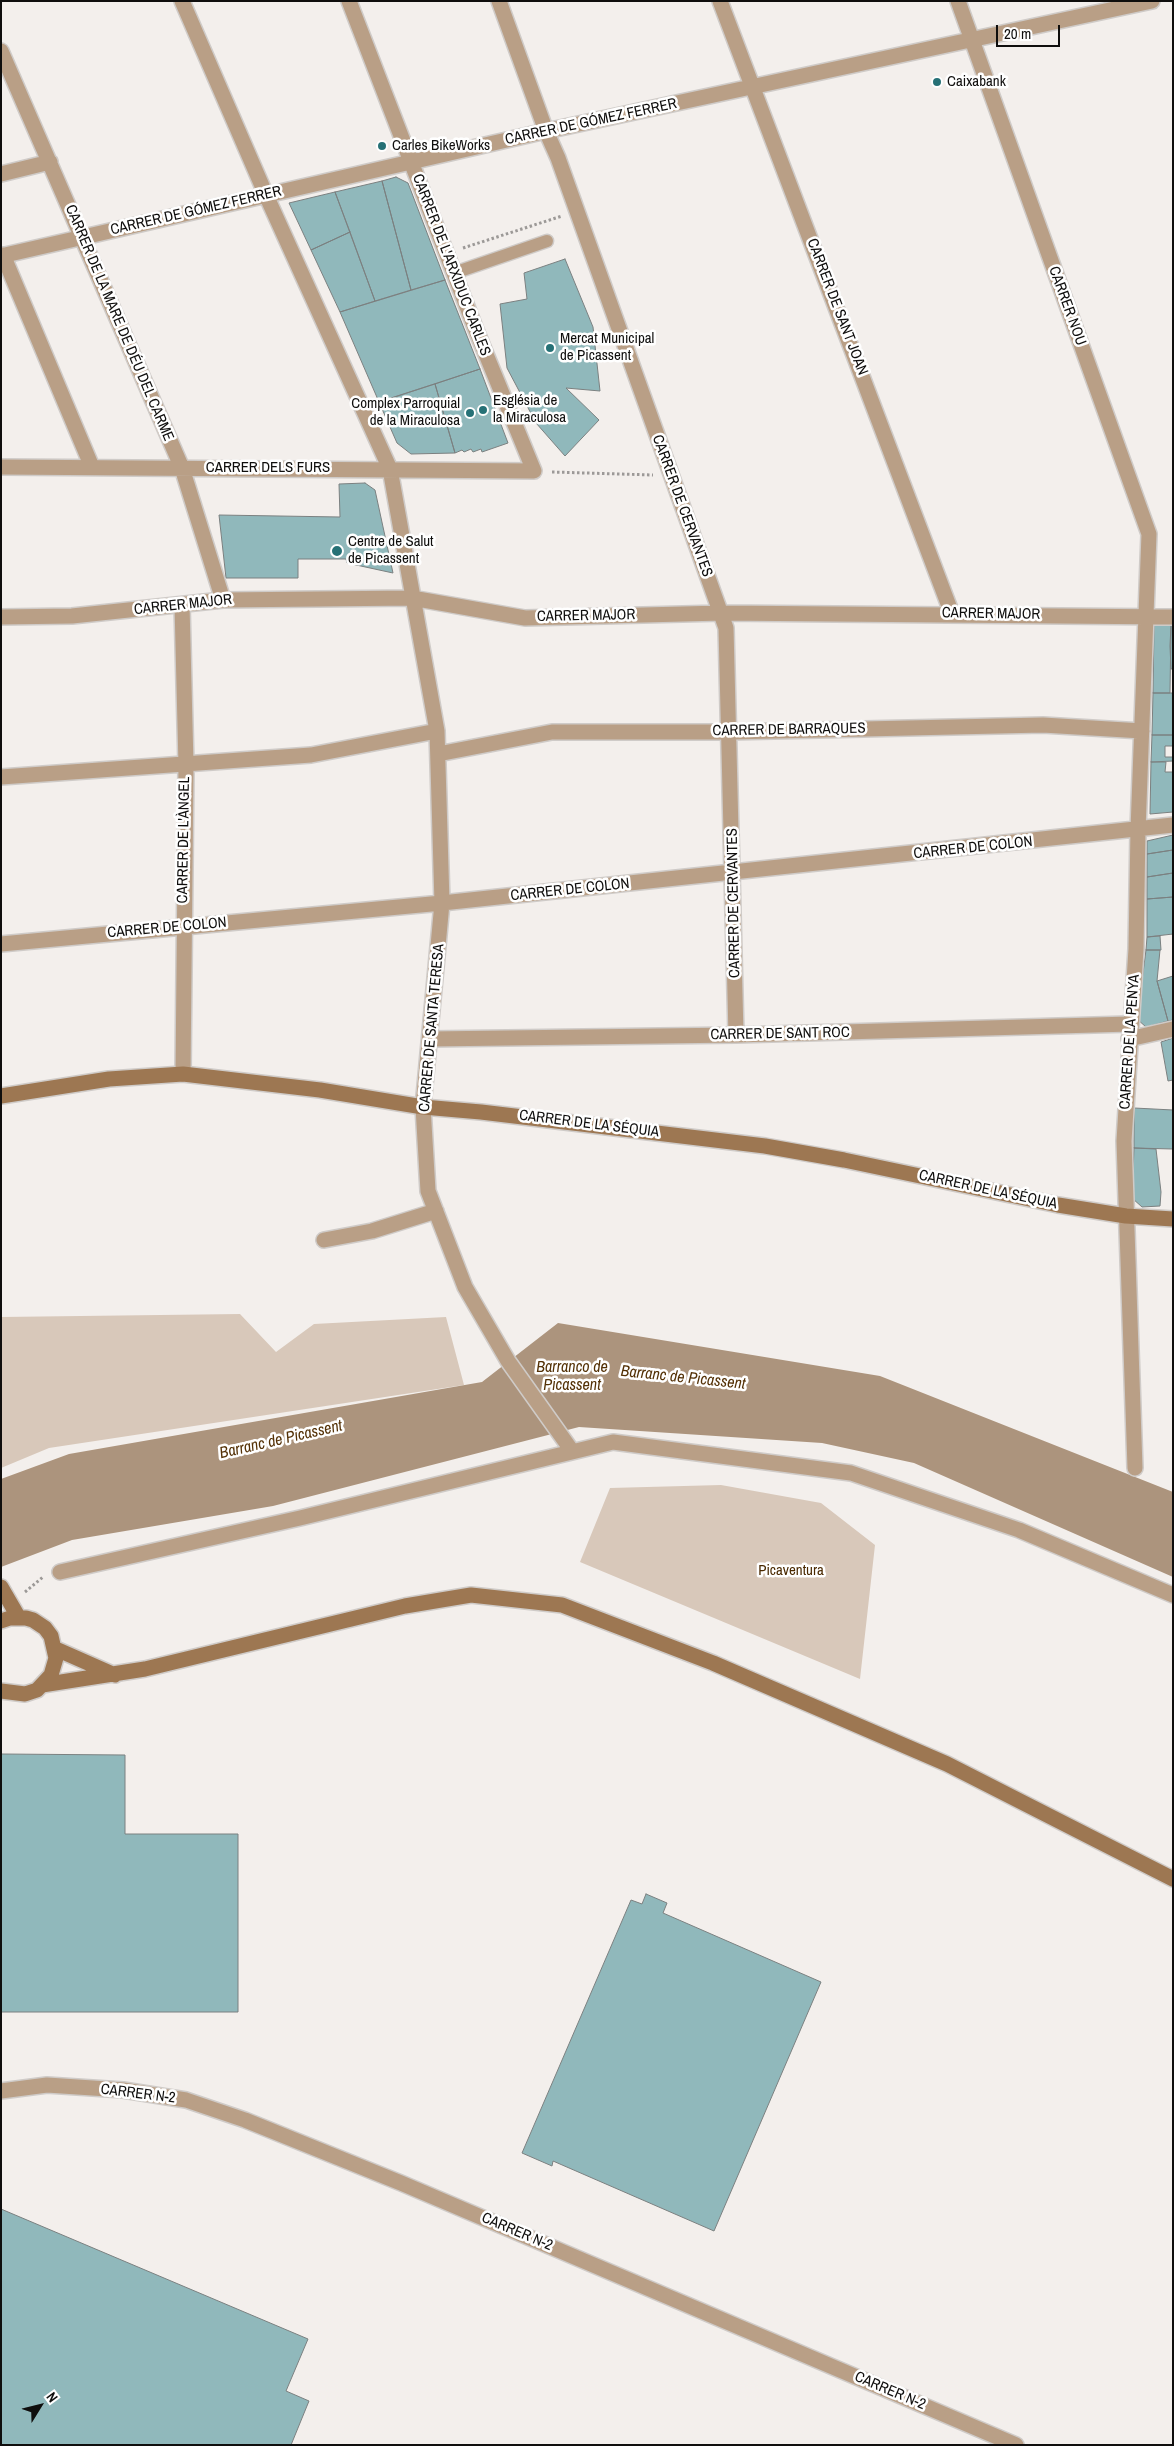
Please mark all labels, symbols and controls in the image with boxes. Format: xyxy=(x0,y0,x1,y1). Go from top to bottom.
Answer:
scale bar xyxy=(999,15,1063,47)
text: 20 m xyxy=(1004,23,1031,44)
place label: Caixabank xyxy=(947,73,1006,91)
marker: Caixabank xyxy=(931,76,943,88)
street label: CARRER DE GÓMEZ FERRER xyxy=(504,95,678,149)
place label: Carles BikeWorks xyxy=(392,137,490,155)
marker: Carles BikeWorks xyxy=(376,140,388,152)
street label: CARRER DE L'ARXIDUC CARLES xyxy=(408,172,494,358)
street label: CARRER DE GÓMEZ FERRER xyxy=(109,183,283,239)
street label: CARRER DE LA MARE DE DÉU DEL CARME xyxy=(61,202,177,444)
street label: CARRER DE SANT JOAN xyxy=(803,236,871,378)
street label: CARRER NOU xyxy=(1044,264,1090,348)
place label: Mercat Municipal de Picassent xyxy=(560,330,654,365)
marker: Mercat Municipal de Picassent xyxy=(544,342,556,354)
place label: Església de la Miraculosa xyxy=(493,392,566,427)
place label: Complex Parroquial de la Miraculosa xyxy=(351,395,460,430)
marker: Església de la Miraculosa xyxy=(477,404,489,416)
marker: Complex Parroquial de la Miraculosa xyxy=(464,407,476,419)
street label: CARRER DE CERVANTES xyxy=(648,432,716,580)
street label: CARRER DELS FURS xyxy=(206,459,330,477)
place label: Centre de Salut de Picassent xyxy=(348,533,433,568)
marker: Centre de Salut de Picassent xyxy=(330,544,344,558)
street label: CARRER MAJOR xyxy=(133,591,233,619)
street label: CARRER MAJOR xyxy=(942,604,1040,624)
street label: CARRER MAJOR xyxy=(537,606,635,626)
street label: CARRER DE BARRAQUES xyxy=(712,720,866,740)
street label: CARRER DE L'ÀNGEL xyxy=(174,776,194,904)
street label: CARRER DE CERVANTES xyxy=(724,828,744,978)
street label: CARRER DE COLON xyxy=(913,833,1033,863)
street label: CARRER DE COLON xyxy=(510,875,630,905)
street label: CARRER DE COLON xyxy=(107,914,227,942)
street label: CARRER DE SANTA TERESA xyxy=(416,943,448,1113)
street label: CARRER DE LA PENYA xyxy=(1116,974,1144,1110)
street label: CARRER DE SANT ROC xyxy=(710,1024,850,1044)
street label: CARRER DE LA SÉQUIA xyxy=(518,1106,660,1142)
street label: CARRER DE LA SÉQUIA xyxy=(917,1167,1059,1213)
water label: Barranco de Picassent xyxy=(536,1358,608,1396)
water label: Barranc de Picassent xyxy=(620,1362,746,1394)
water label: Barranc de Picassent xyxy=(218,1417,344,1463)
park label: Picaventura xyxy=(758,1562,824,1580)
street label: CARRER N-2 xyxy=(100,2080,176,2108)
street label: CARRER N-2 xyxy=(479,2209,555,2255)
street label: CARRER N-2 xyxy=(852,2368,928,2414)
north arrow xyxy=(15,2381,65,2431)
text: N xyxy=(42,2389,62,2406)

